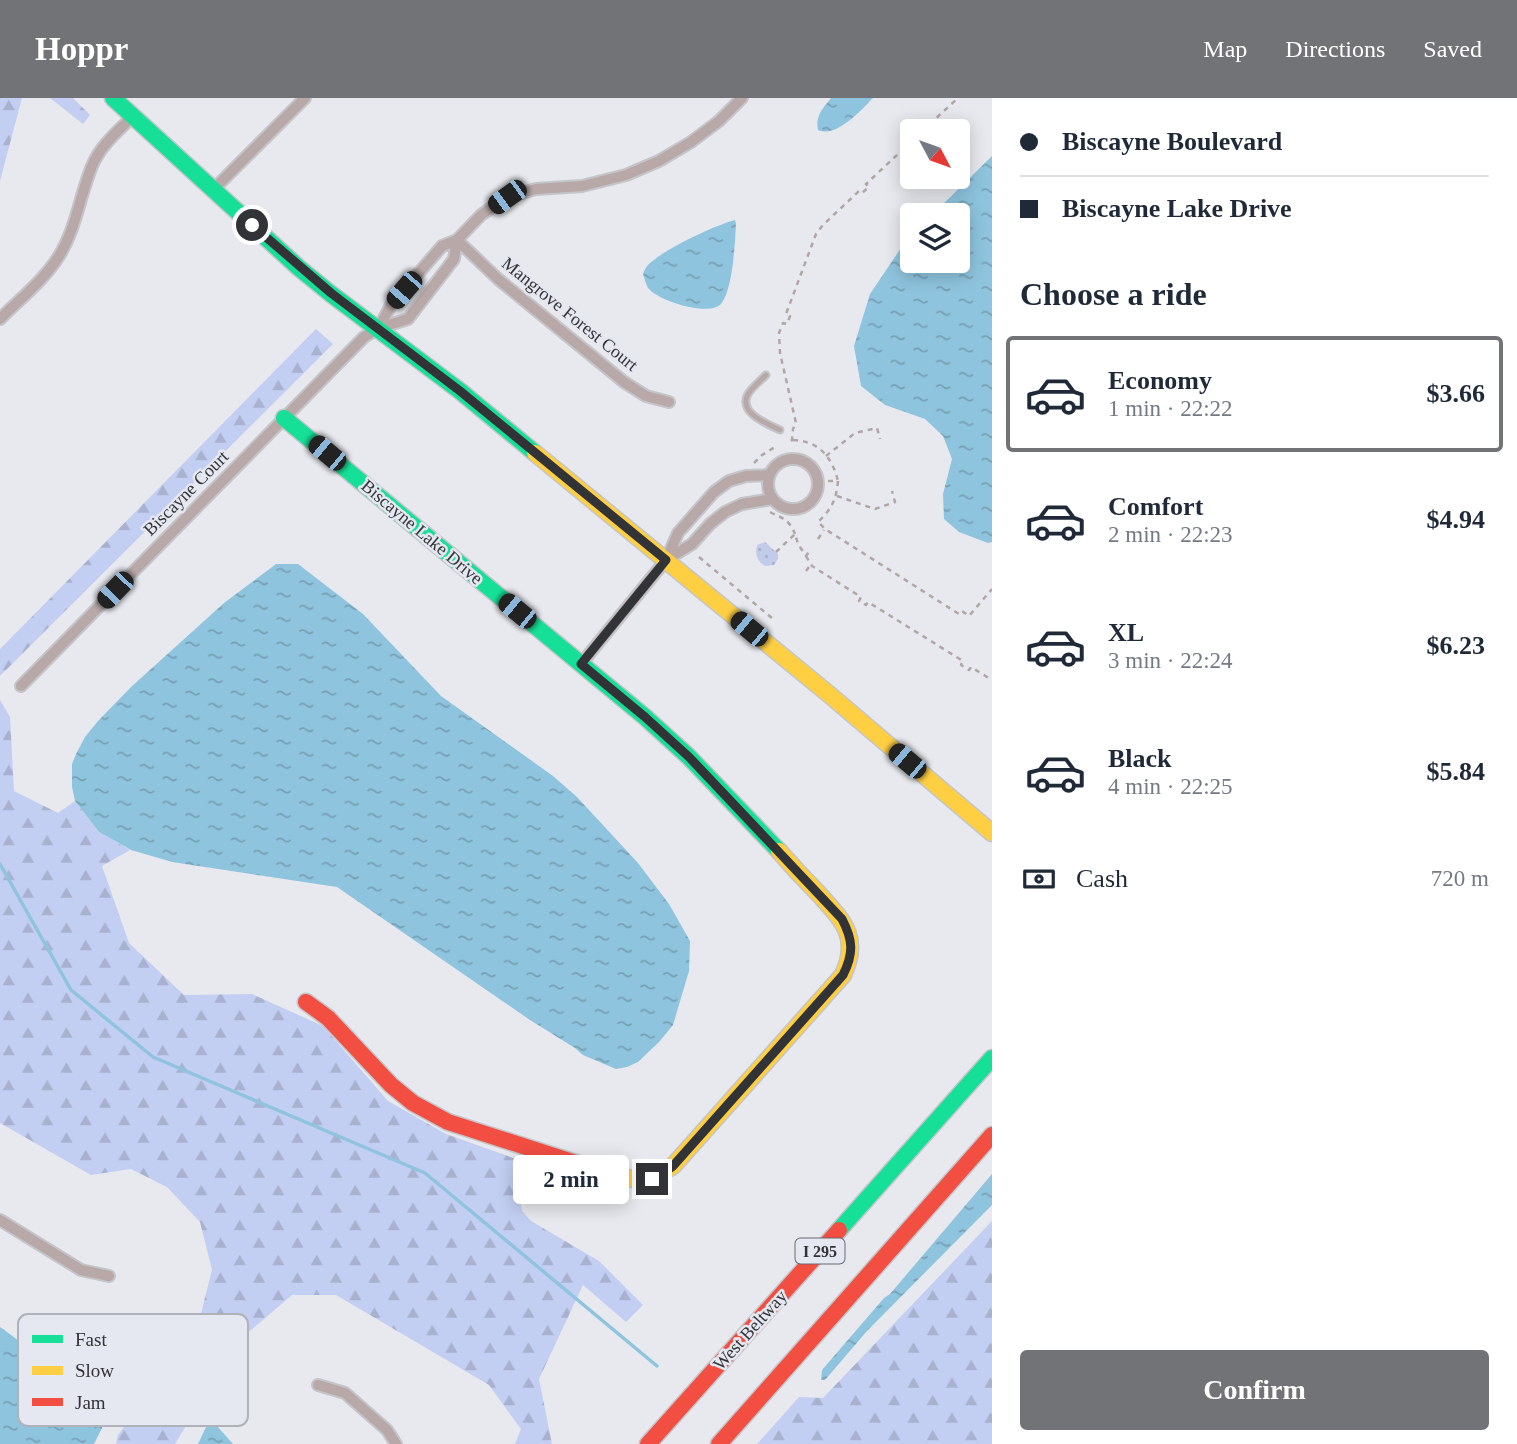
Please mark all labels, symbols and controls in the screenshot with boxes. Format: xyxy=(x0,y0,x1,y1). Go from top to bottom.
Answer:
text: Hoppr xyxy=(35,31,129,67)
text: Map xyxy=(1203,36,1247,62)
text: Directions xyxy=(1285,36,1385,62)
text: Saved xyxy=(1423,36,1482,62)
north arrow xyxy=(900,119,970,189)
map controls xyxy=(900,119,970,273)
text: Biscayne Boulevard xyxy=(1062,127,1282,156)
car xyxy=(484,176,531,218)
text: Biscayne Lake Drive xyxy=(1062,194,1292,223)
button: layers xyxy=(900,203,970,273)
route start xyxy=(236,209,268,241)
street label: Mangrove Forest Court xyxy=(498,253,642,375)
car xyxy=(383,267,426,313)
text: Choose a ride xyxy=(1020,276,1207,312)
icon: car xyxy=(1024,363,1087,426)
text: Economy xyxy=(1108,366,1212,395)
text: $3.66 xyxy=(1427,379,1485,408)
text: 1 min · 22:22 xyxy=(1108,396,1233,421)
car xyxy=(305,431,350,475)
street label: Biscayne Court xyxy=(140,447,232,539)
street label: Biscayne Lake Drive xyxy=(357,476,487,588)
icon: car xyxy=(1024,489,1087,552)
text: Comfort xyxy=(1108,492,1203,521)
text: $4.94 xyxy=(1427,505,1485,534)
text: 2 min · 22:23 xyxy=(1108,522,1233,547)
car xyxy=(93,568,138,612)
car xyxy=(495,590,540,632)
car xyxy=(727,607,772,651)
icon: car xyxy=(1024,615,1087,678)
text: XL xyxy=(1108,618,1144,647)
text: $6.23 xyxy=(1427,631,1485,660)
text: 3 min · 22:24 xyxy=(1108,648,1233,673)
car xyxy=(885,739,930,783)
icon: car xyxy=(1024,741,1087,804)
text: Black xyxy=(1108,744,1172,773)
text: $5.84 xyxy=(1427,757,1485,786)
text: 4 min · 22:25 xyxy=(1108,774,1233,799)
icon: cash xyxy=(1020,860,1058,898)
text: Cash xyxy=(1076,864,1128,893)
text: 720 m xyxy=(1431,866,1489,891)
callout: 2 min xyxy=(512,1154,628,1204)
route end xyxy=(636,1163,668,1195)
text: 2 min xyxy=(543,1167,599,1192)
road number: I 295 xyxy=(796,1238,844,1264)
street label: West Beltway xyxy=(709,1286,791,1374)
legend xyxy=(18,1314,248,1426)
text: Fast xyxy=(75,1329,107,1350)
button: Confirm xyxy=(1020,1350,1489,1430)
text: Slow xyxy=(75,1360,114,1381)
text: Jam xyxy=(75,1392,106,1413)

